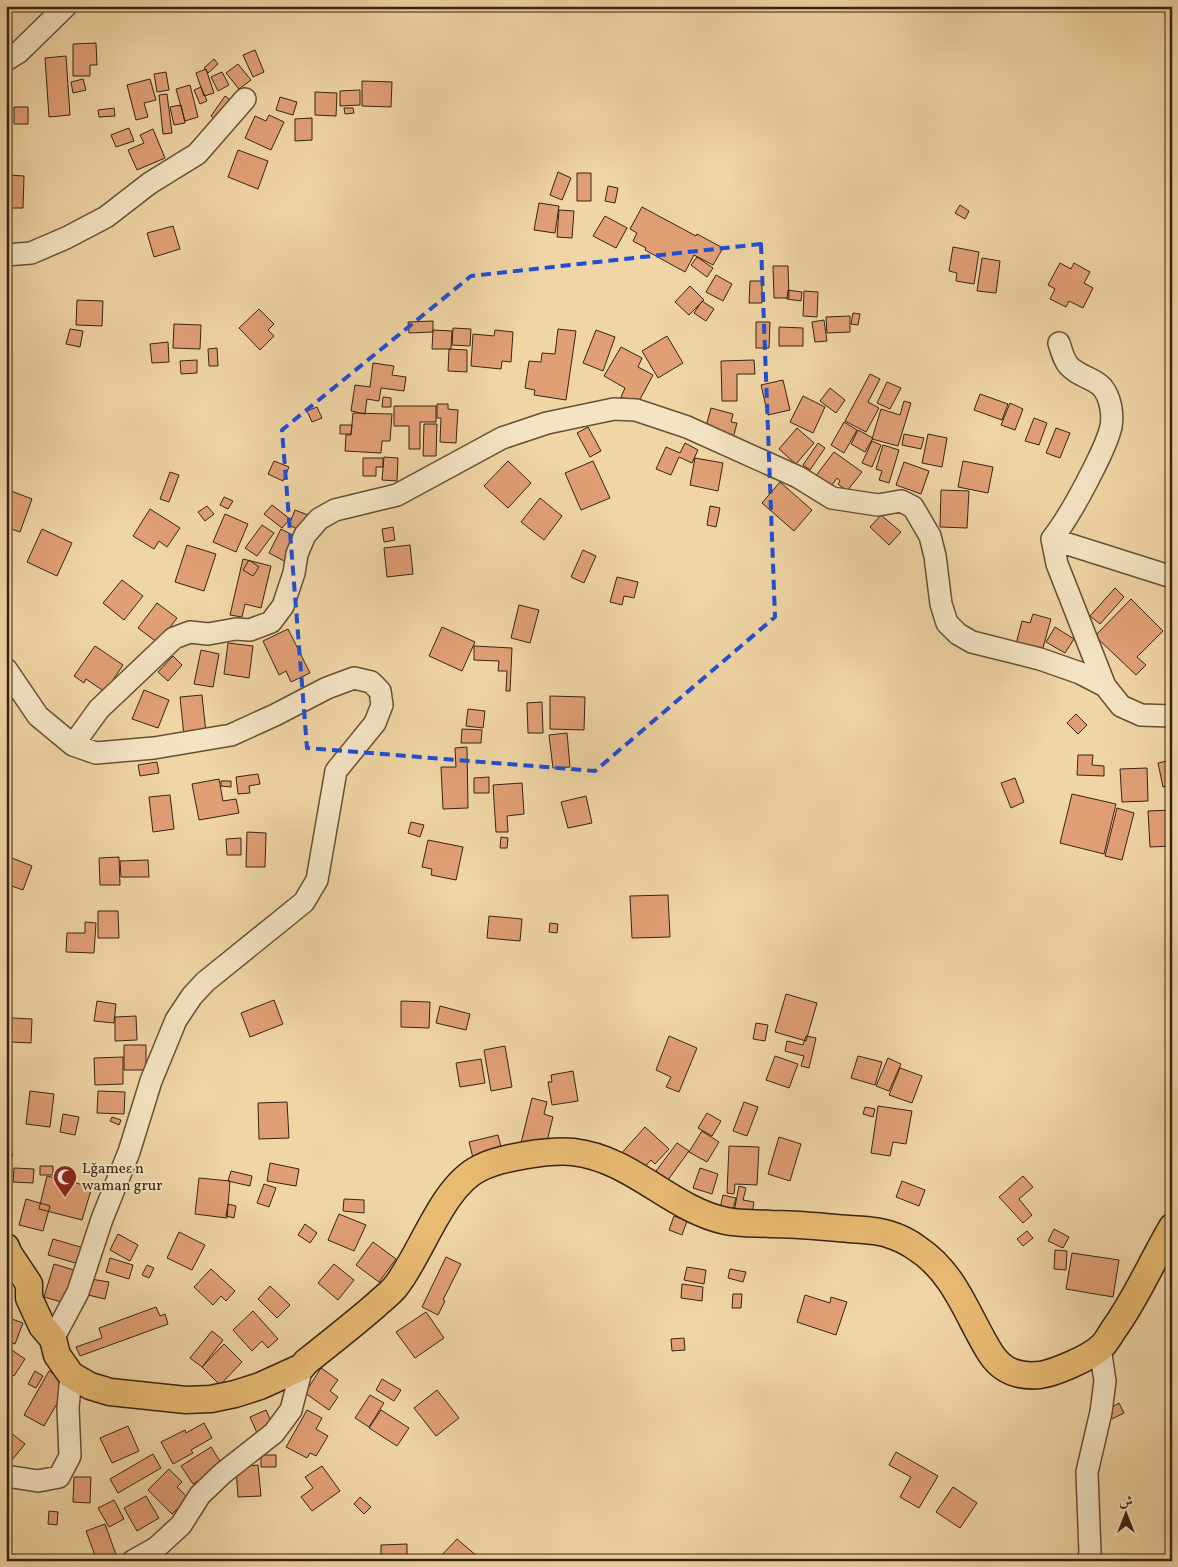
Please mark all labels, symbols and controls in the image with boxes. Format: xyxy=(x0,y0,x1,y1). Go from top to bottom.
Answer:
place label: Lǧameε n waman grur xyxy=(82,1159,162,1197)
mosque icon: Lǧameε n waman grur xyxy=(52,1164,78,1198)
north arrow xyxy=(1100,1490,1150,1540)
text: ش xyxy=(1119,1493,1133,1512)

